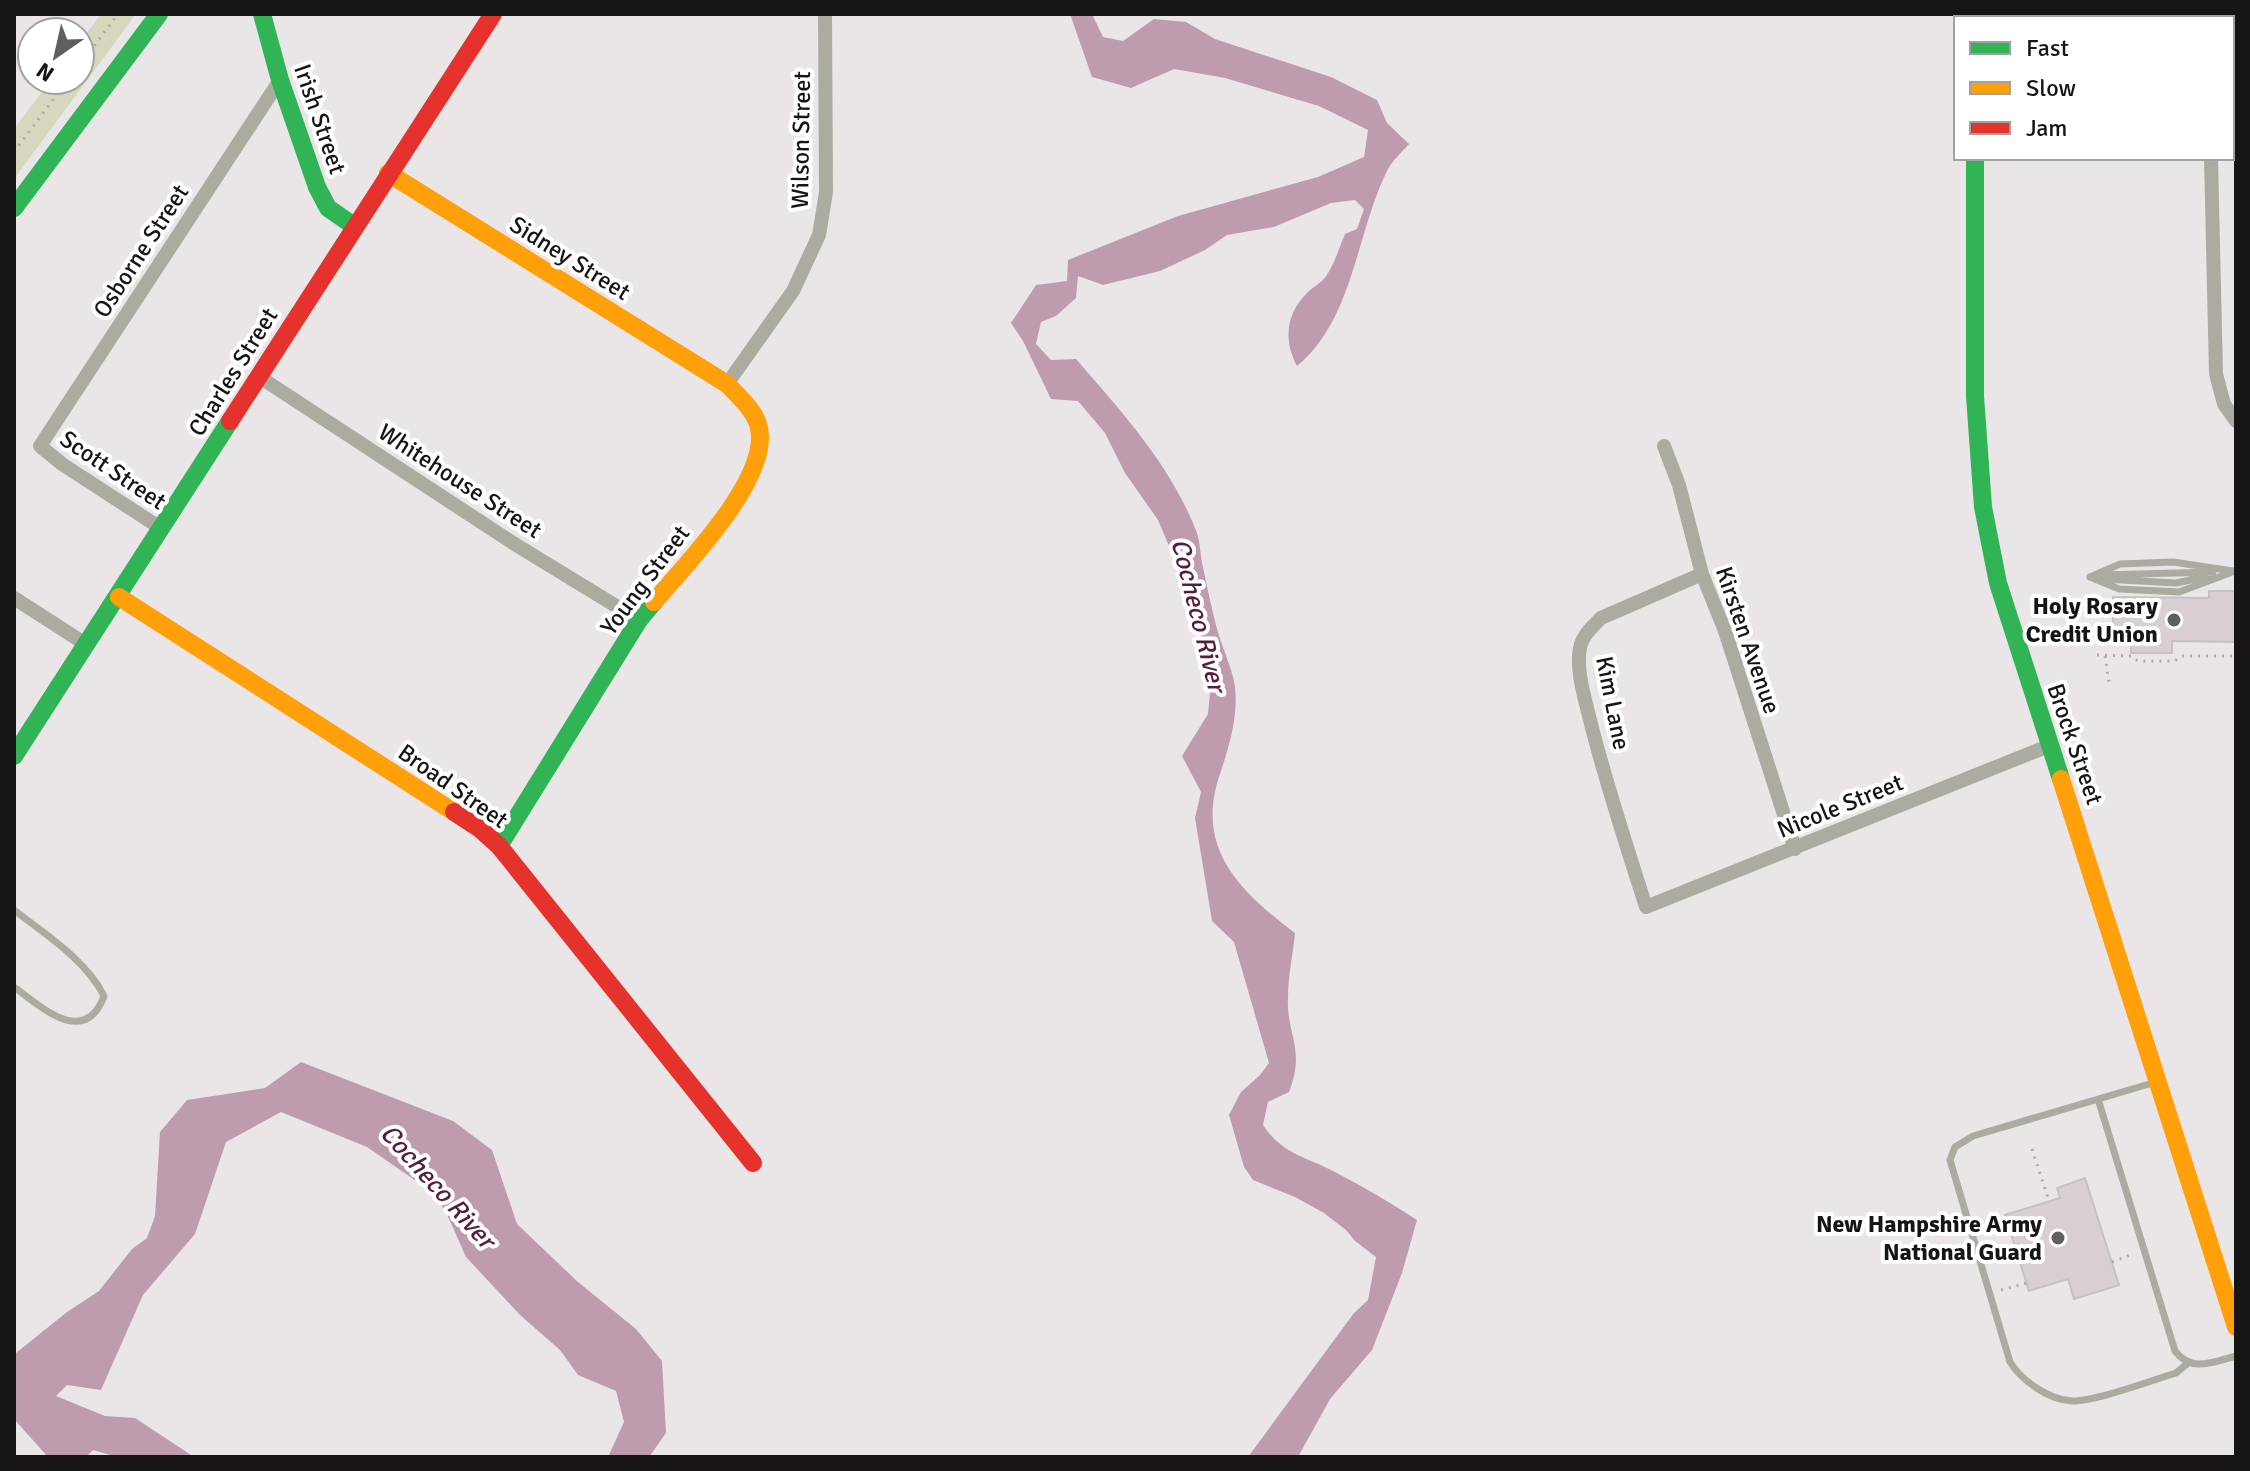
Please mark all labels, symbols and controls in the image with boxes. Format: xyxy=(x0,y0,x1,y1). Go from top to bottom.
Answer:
north arrow xyxy=(16,16,96,96)
legend xyxy=(1954,16,2234,160)
text: Fast xyxy=(2026,33,2069,63)
text: N xyxy=(31,57,59,88)
street label: Irish Street xyxy=(287,60,353,178)
street label: Wilson Street xyxy=(785,71,817,209)
text: Slow xyxy=(2026,73,2076,103)
text: Jam xyxy=(2026,113,2067,143)
street label: Osborne Street xyxy=(87,179,195,323)
street label: Sidney Street xyxy=(504,209,636,307)
street label: Charles Street xyxy=(182,302,284,442)
street label: Whitehouse Street xyxy=(373,417,547,545)
street label: Scott Street xyxy=(54,424,172,516)
street label: Young Street xyxy=(594,519,696,641)
water label: Cocheco River xyxy=(1164,536,1233,698)
street label: Kirsten Avenue xyxy=(1709,562,1787,718)
place label: Holy Rosary Credit Union xyxy=(2026,591,2158,649)
marker: Holy Rosary Credit Union xyxy=(2165,611,2183,629)
street label: Kim Lane xyxy=(1589,654,1637,752)
street label: Brock Street xyxy=(2040,679,2110,809)
street label: Broad Street xyxy=(392,737,514,835)
street label: Nicole Street xyxy=(1773,767,1907,845)
water label: Cocheco River xyxy=(373,1118,504,1258)
place label: New Hampshire Army National Guard xyxy=(1816,1209,2042,1267)
marker: New Hampshire Army National Guard xyxy=(2049,1229,2067,1247)

